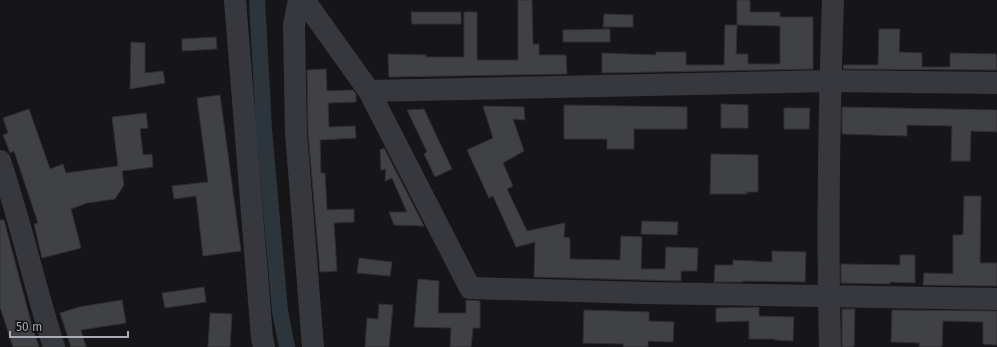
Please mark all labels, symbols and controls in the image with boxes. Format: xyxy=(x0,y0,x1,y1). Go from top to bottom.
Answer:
scale bar xyxy=(10,313,128,339)
text: 50 m xyxy=(16,320,42,334)

